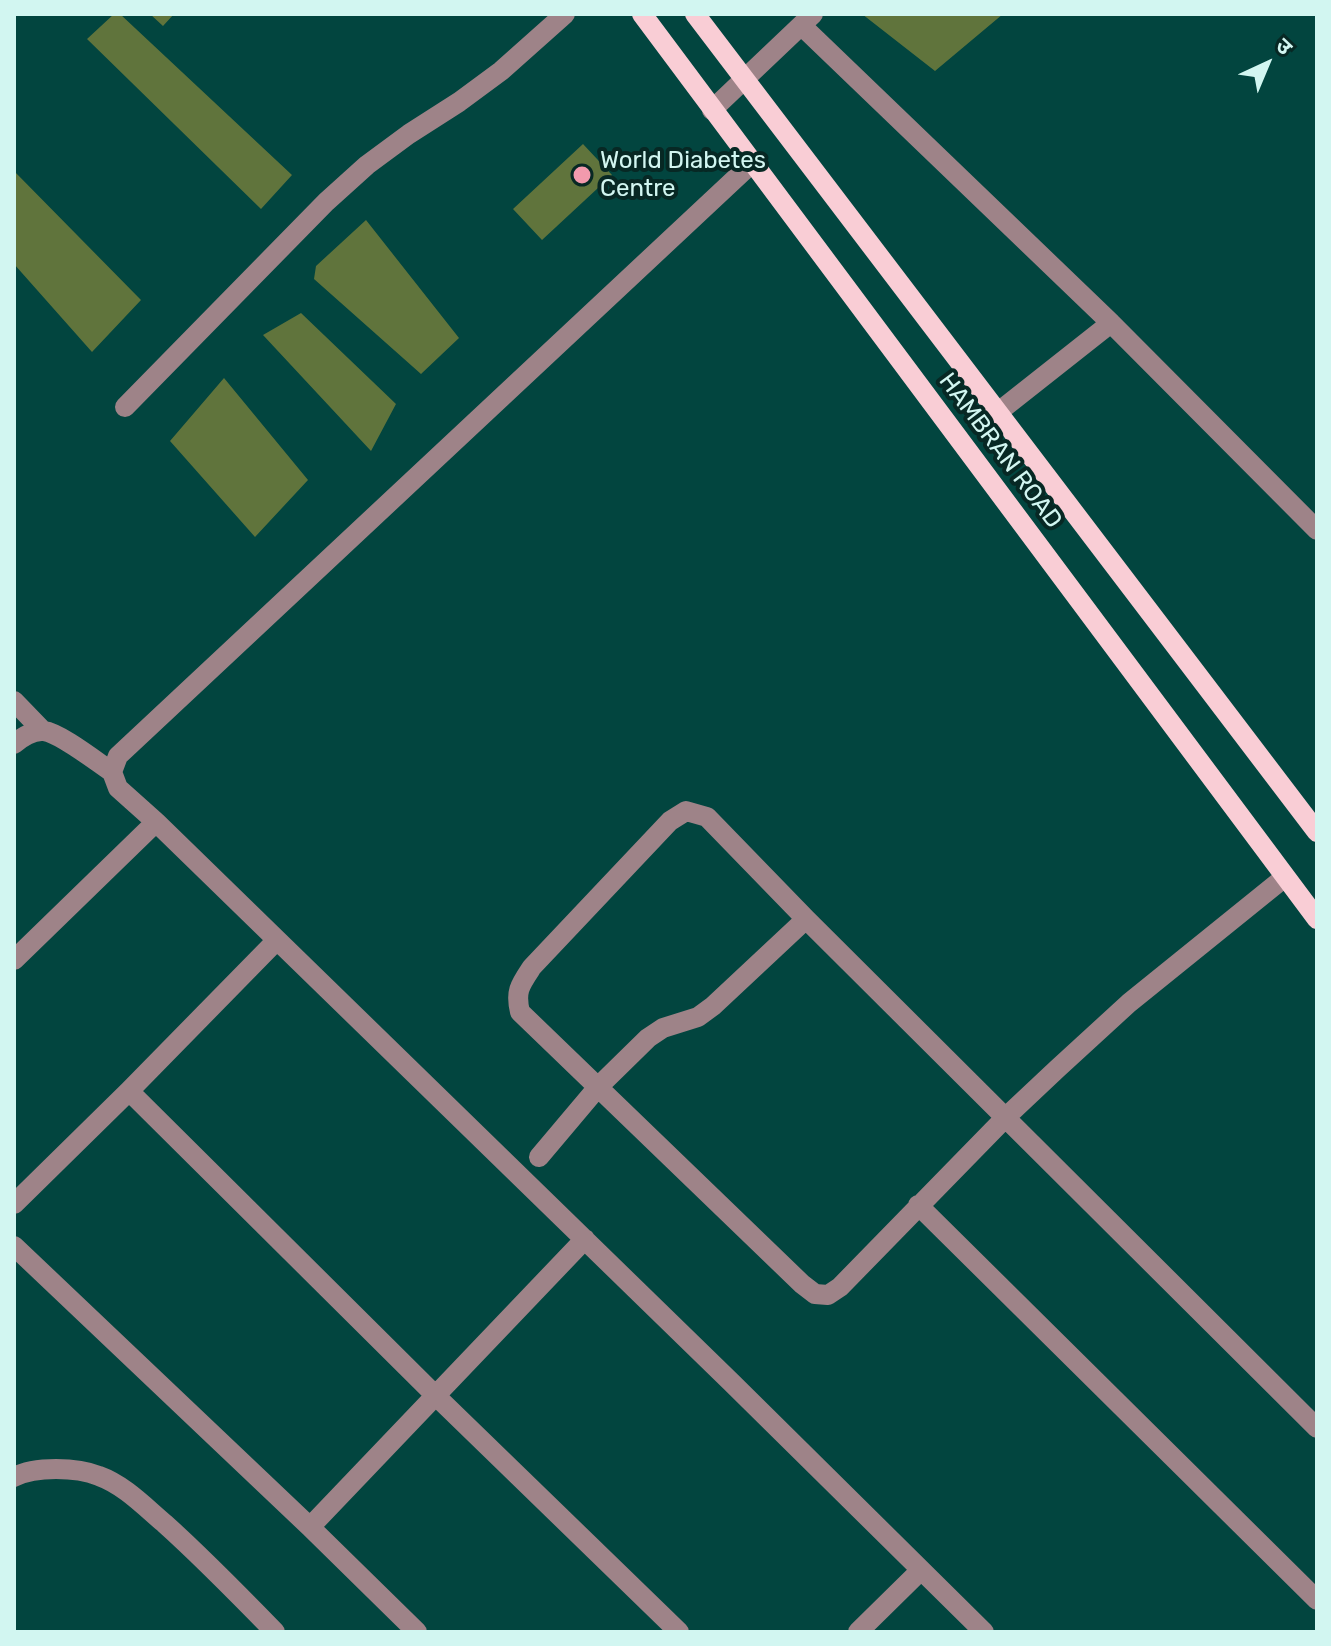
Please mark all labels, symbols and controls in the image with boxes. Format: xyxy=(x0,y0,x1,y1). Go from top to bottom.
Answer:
north arrow xyxy=(1227,24,1307,104)
text: उ xyxy=(1270,32,1298,61)
place label: World Diabetes Centre xyxy=(600,147,766,203)
marker: World Diabetes Centre xyxy=(571,164,593,186)
street label: HAMBRAN ROAD xyxy=(932,368,1068,534)

